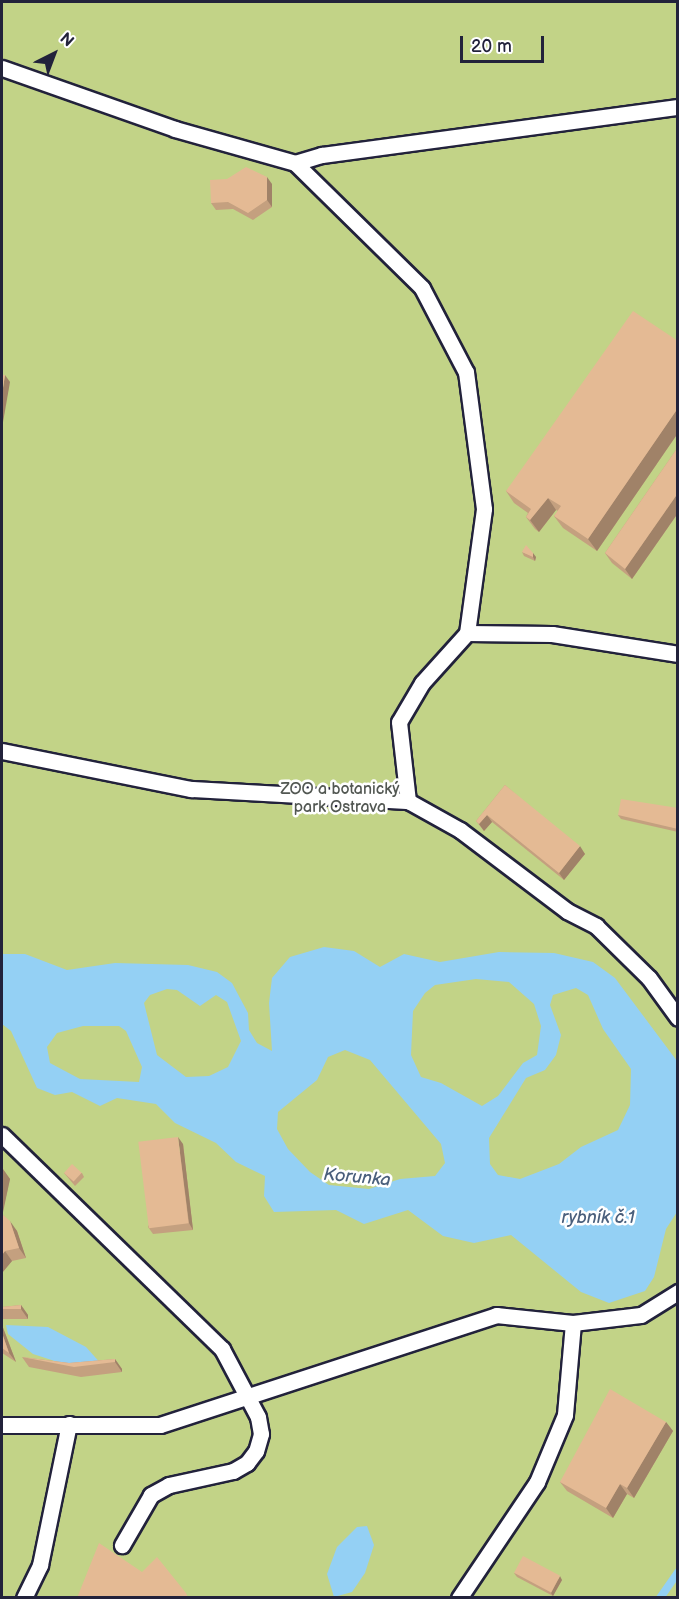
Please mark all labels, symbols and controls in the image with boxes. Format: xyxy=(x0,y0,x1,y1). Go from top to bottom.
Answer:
north arrow xyxy=(24,24,84,84)
scale bar xyxy=(463,24,547,62)
text: N xyxy=(56,29,77,51)
text: 20 m xyxy=(471,36,512,57)
park label: ZOO a botanický park Ostrava xyxy=(280,780,400,818)
water label: Korunka xyxy=(323,1164,391,1192)
water label: rybník č.1 xyxy=(562,1207,634,1229)

